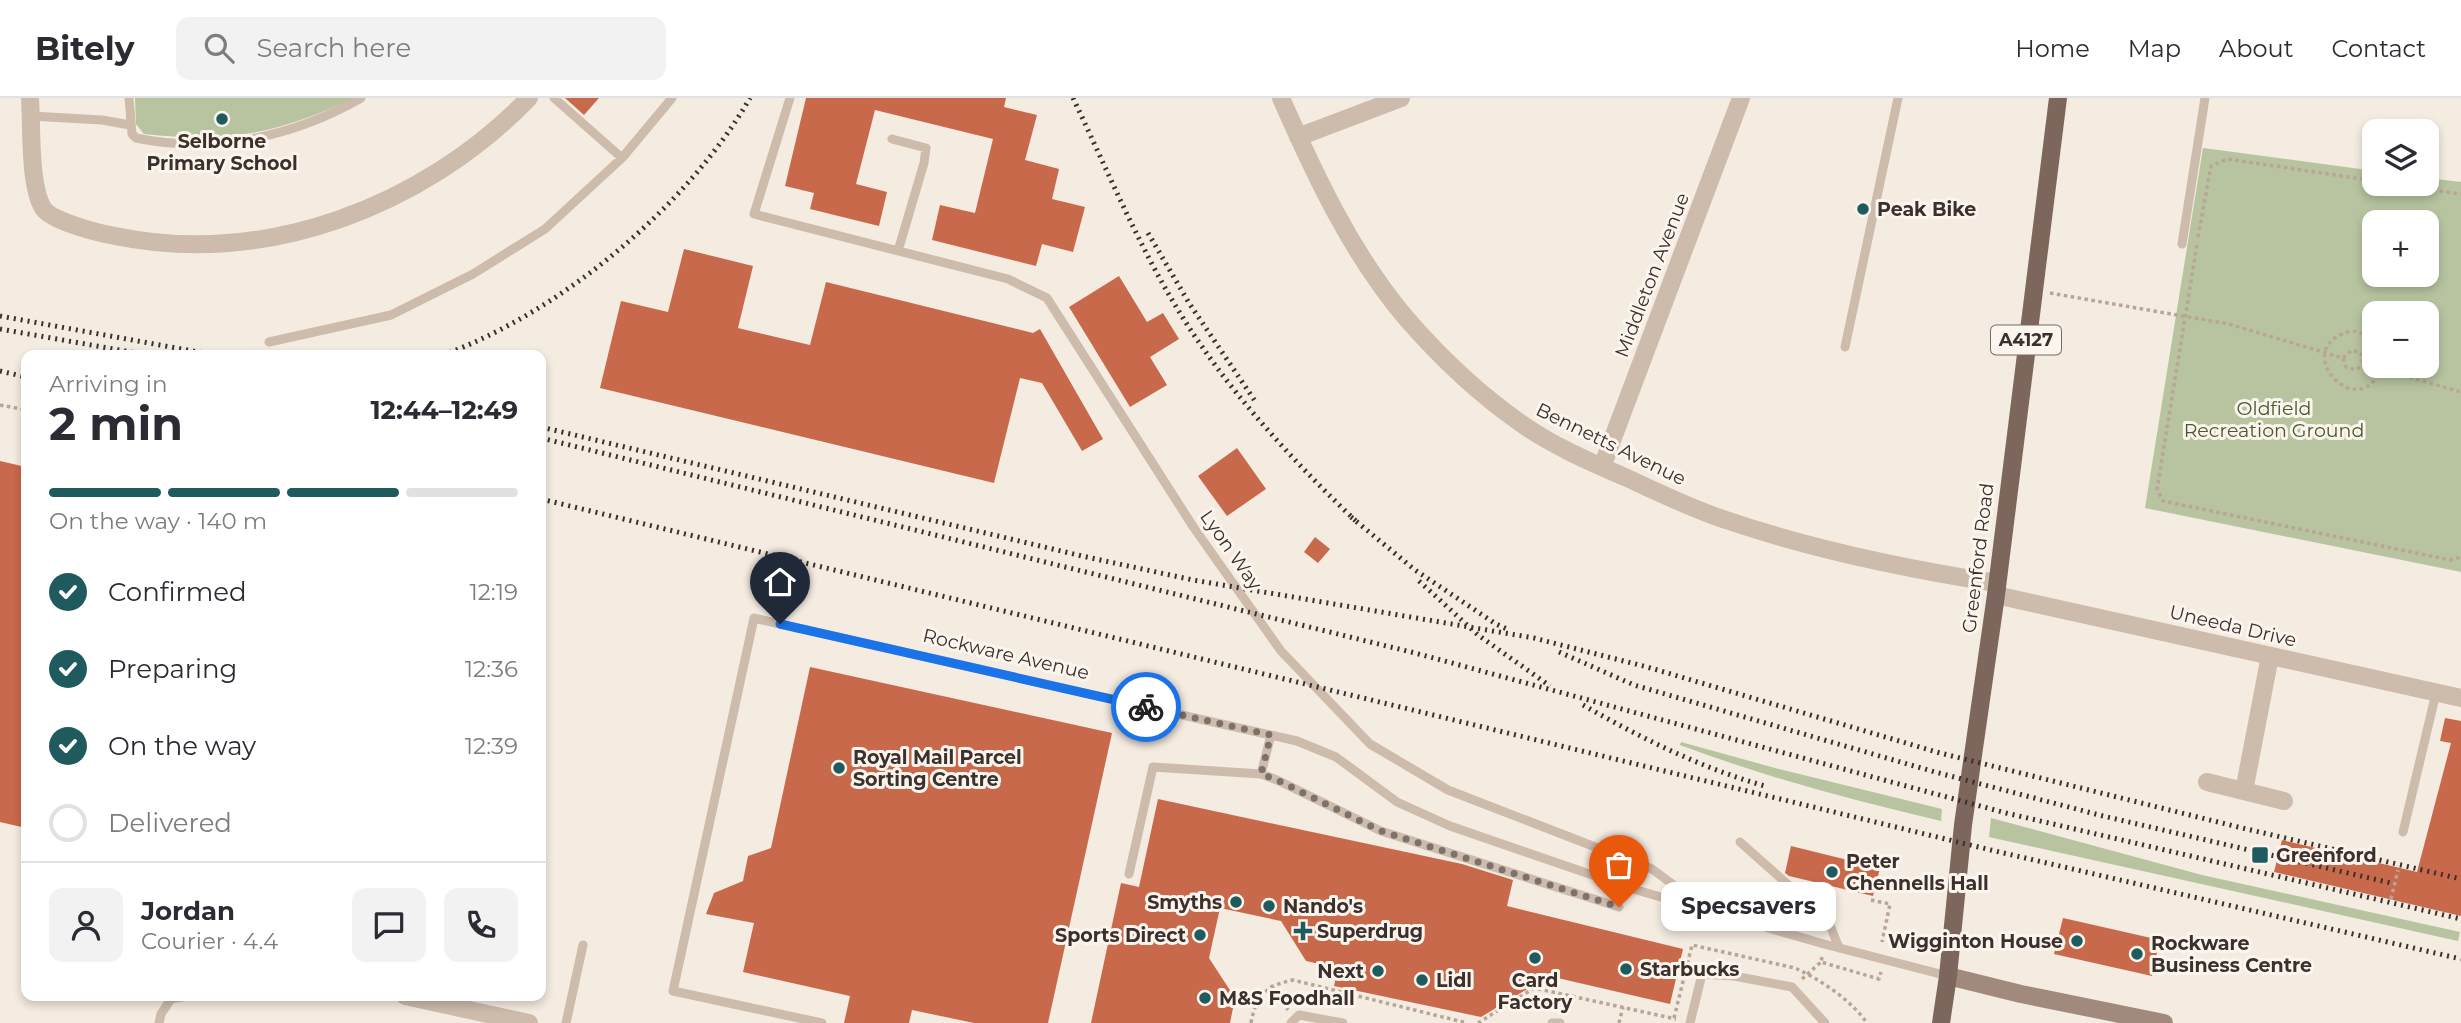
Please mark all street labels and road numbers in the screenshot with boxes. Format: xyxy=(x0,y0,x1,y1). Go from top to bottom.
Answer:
street label: Middleton Avenue xyxy=(1610,189,1694,361)
road number: A4127 xyxy=(1991,326,2061,354)
street label: Bennetts Avenue xyxy=(1532,398,1690,490)
street label: Greenford Road xyxy=(1957,482,1999,634)
street label: Lyon Way xyxy=(1195,506,1267,595)
street label: Uneeda Drive xyxy=(2167,600,2299,652)
street label: Rockware Avenue xyxy=(921,624,1091,684)

